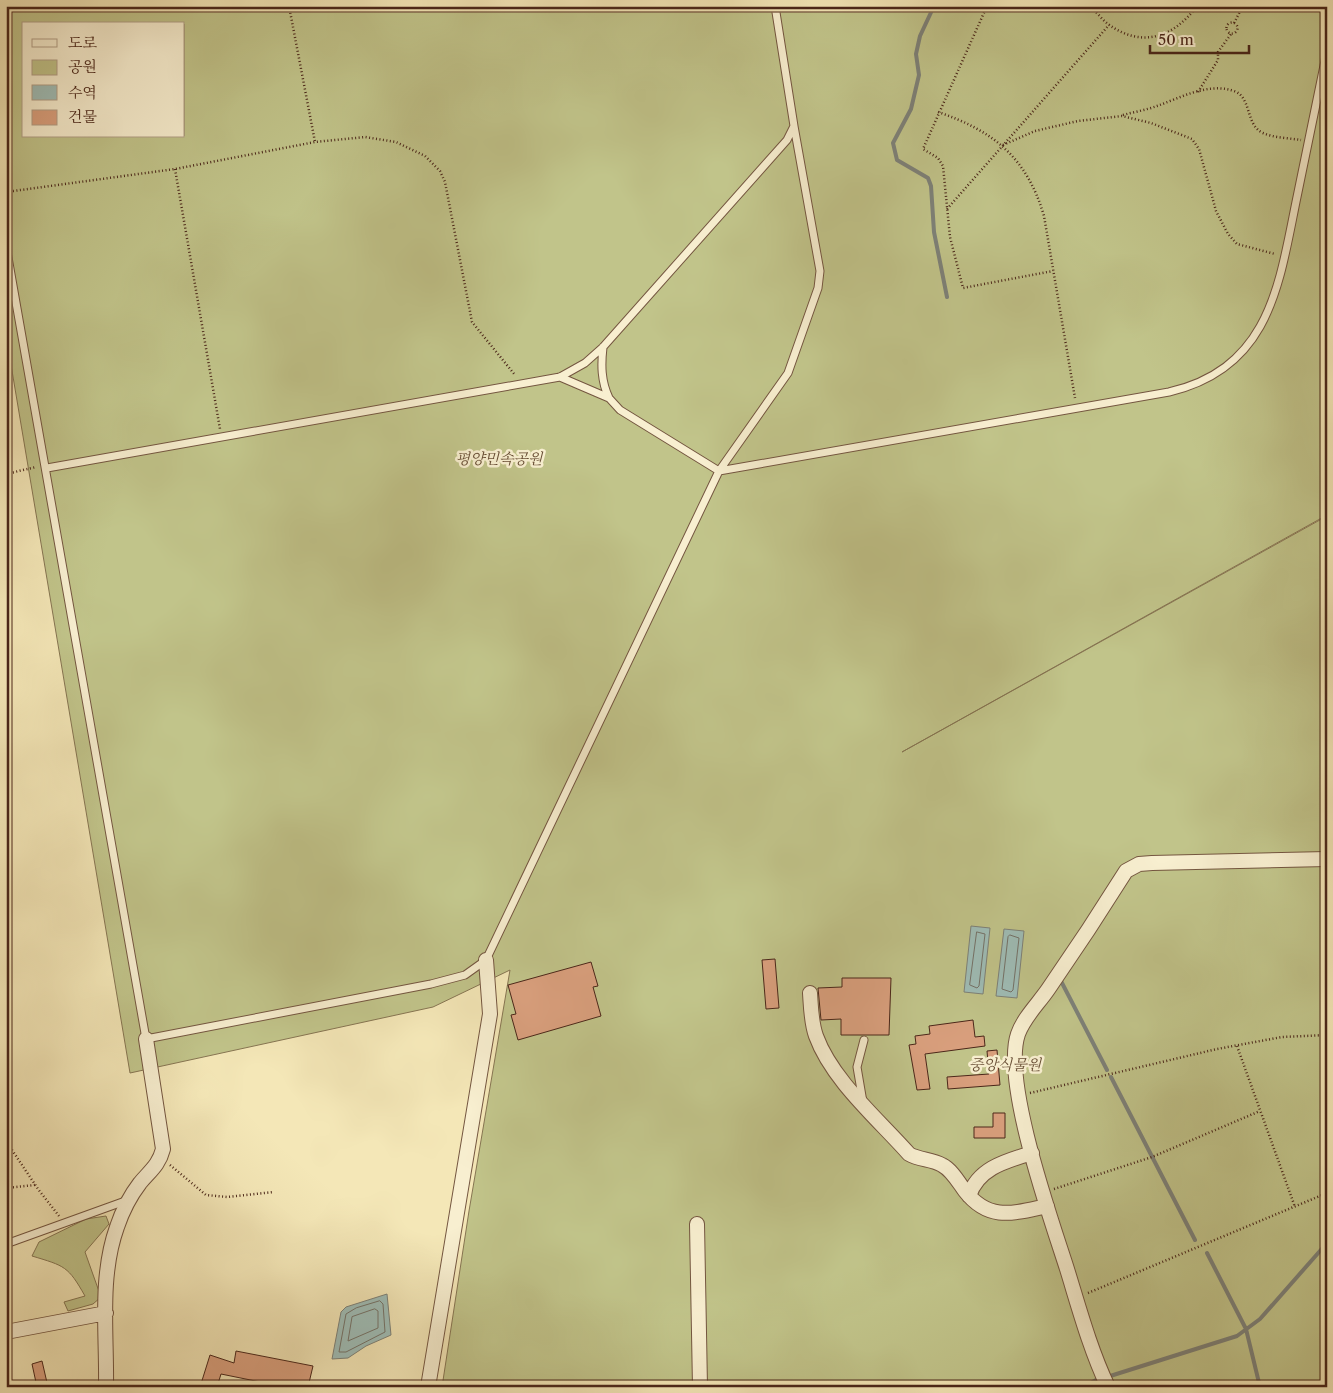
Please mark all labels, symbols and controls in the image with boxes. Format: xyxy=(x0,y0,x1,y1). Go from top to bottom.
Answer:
legend xyxy=(22,22,185,138)
scale bar xyxy=(1150,22,1249,54)
text: 50 m xyxy=(1158,30,1194,49)
text: 도로 xyxy=(68,33,97,52)
text: 공원 xyxy=(68,57,97,76)
text: 수역 xyxy=(68,83,97,102)
text: 건물 xyxy=(68,107,97,126)
park label: 평양민속공원 xyxy=(456,449,544,468)
park label: 중앙식물원 xyxy=(969,1055,1043,1074)

